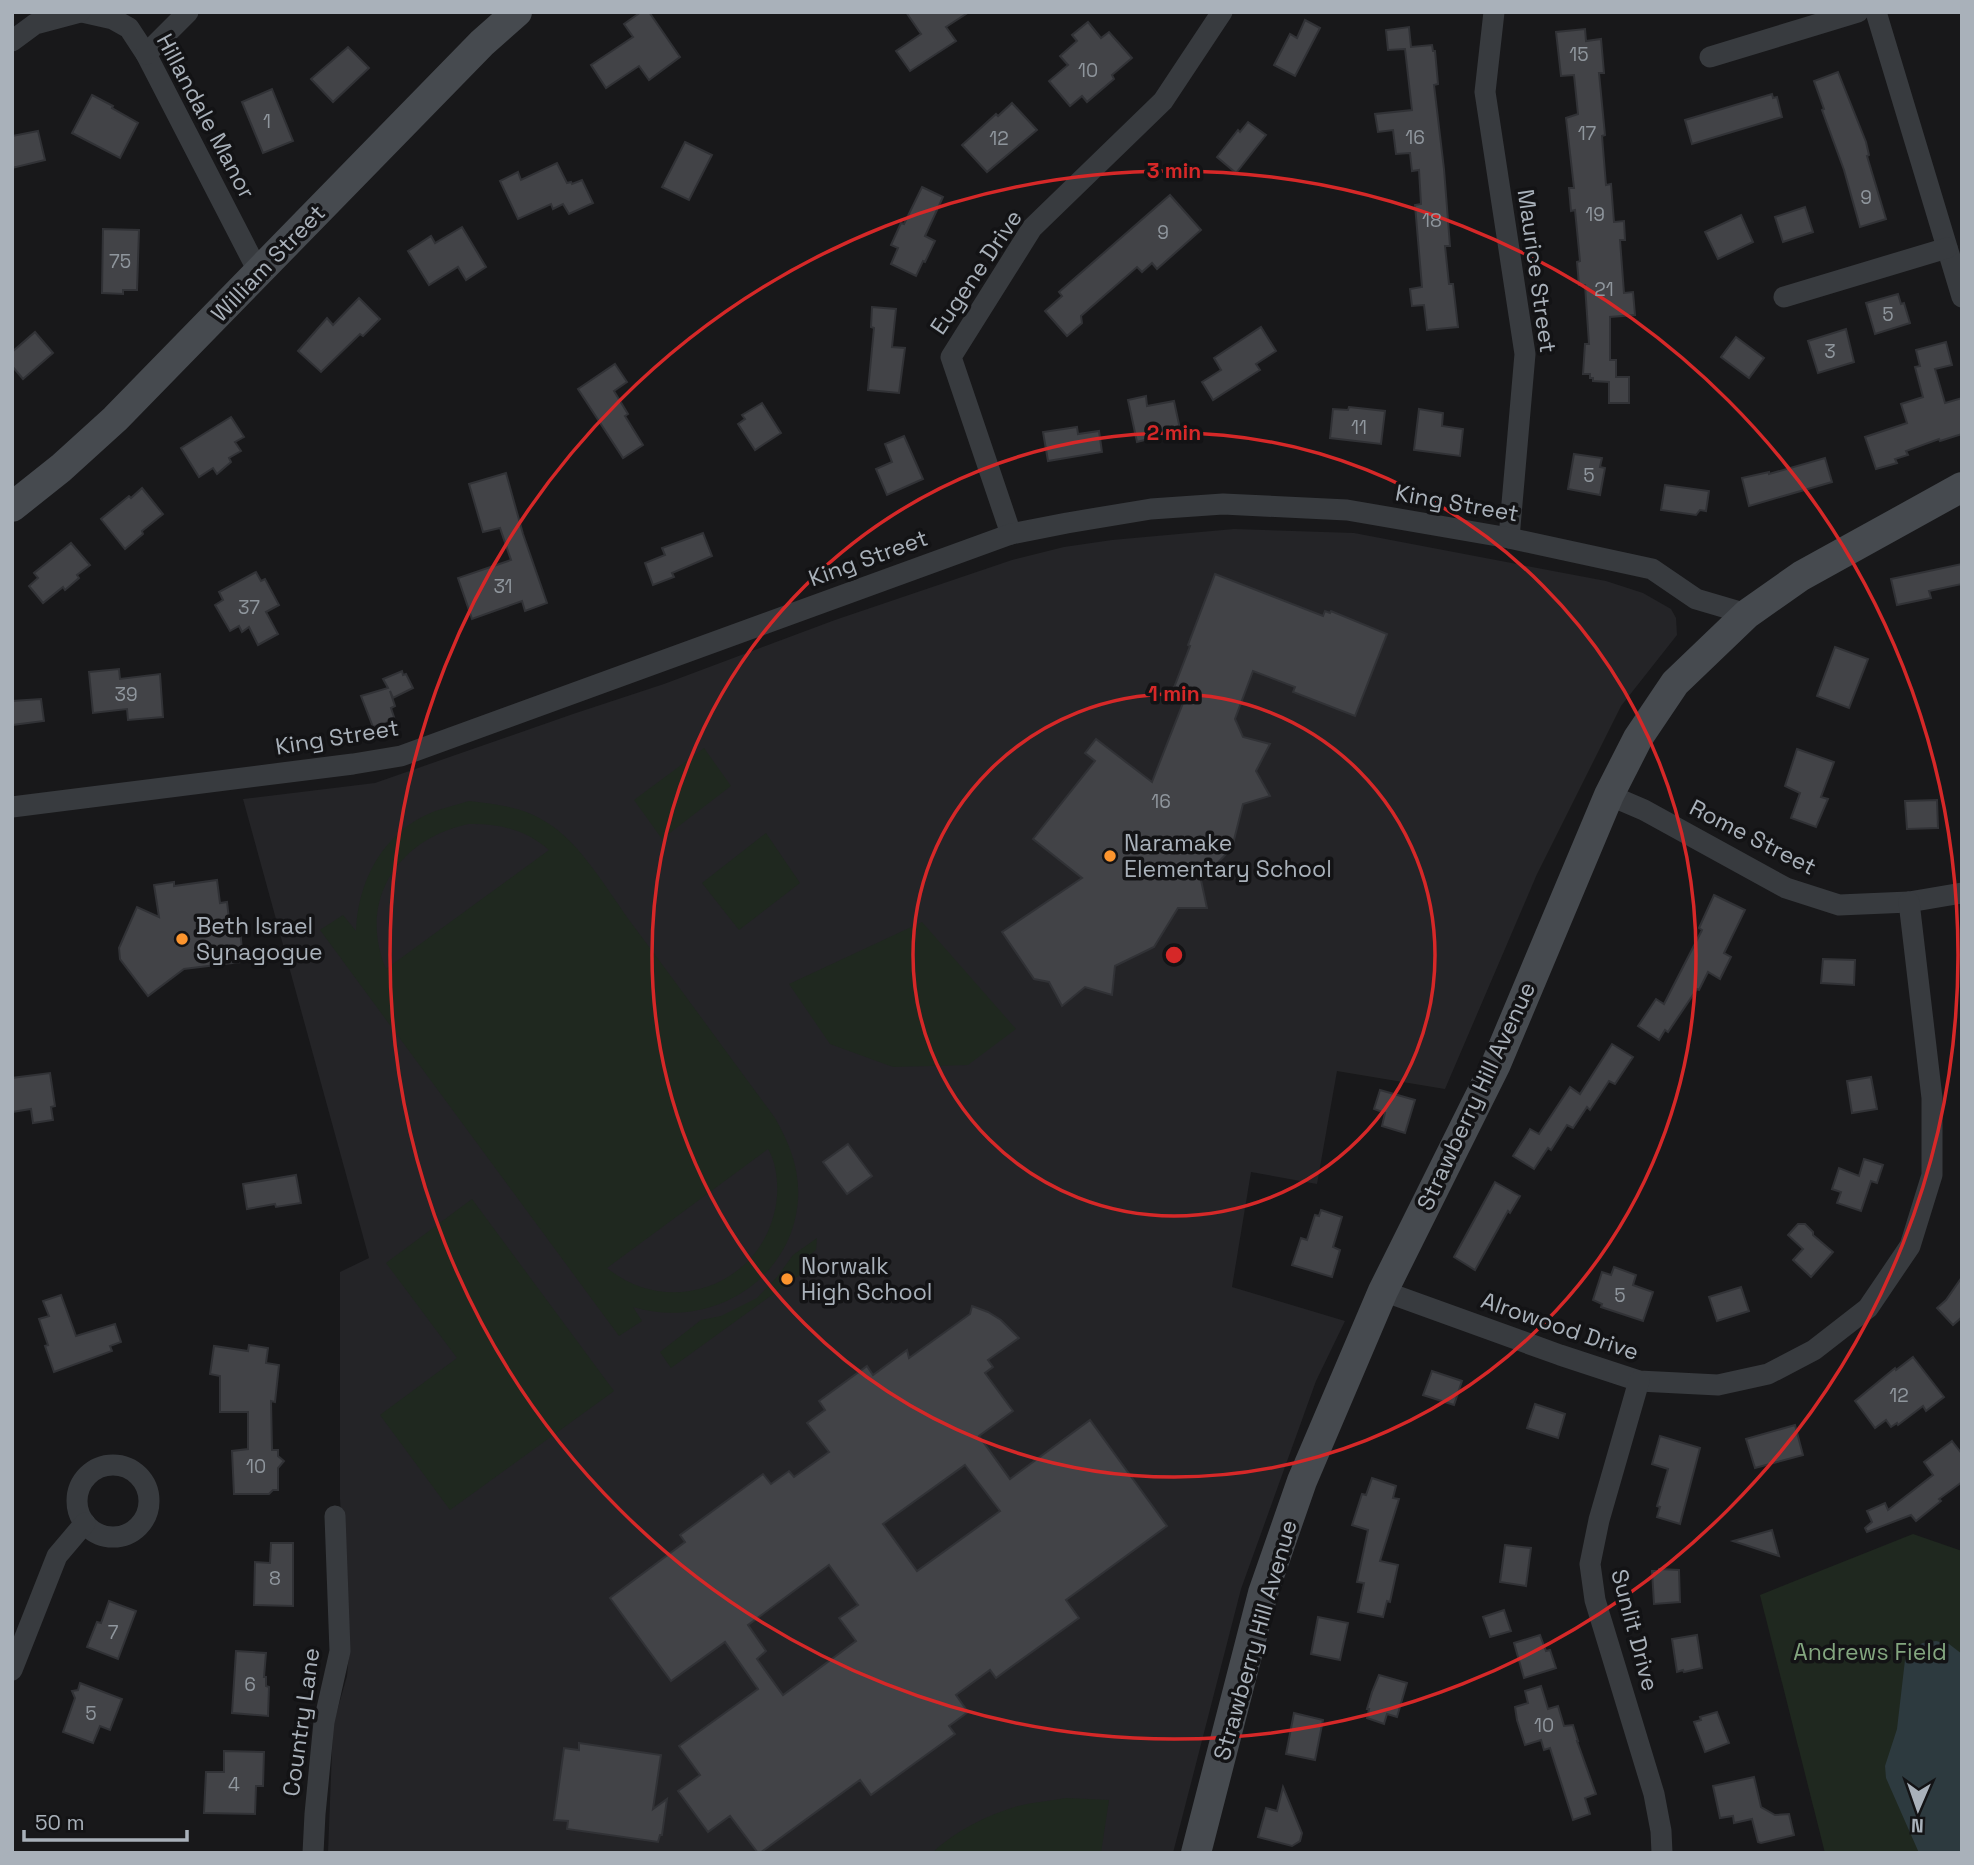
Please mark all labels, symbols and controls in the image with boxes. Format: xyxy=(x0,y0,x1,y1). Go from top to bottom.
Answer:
street label: Hillandale Manor xyxy=(150,28,262,204)
house number: 15 xyxy=(1569,42,1589,67)
house number: 10 xyxy=(1078,58,1098,83)
house number: 1 xyxy=(263,109,271,134)
house number: 17 xyxy=(1578,121,1597,146)
house number: 16 xyxy=(1405,125,1425,150)
house number: 12 xyxy=(989,126,1009,151)
text: 3 min xyxy=(1147,157,1201,184)
house number: 9 xyxy=(1860,185,1872,210)
street label: Maurice Street xyxy=(1511,187,1563,355)
street label: William Street xyxy=(204,198,332,328)
house number: 19 xyxy=(1585,202,1605,227)
street label: Eugene Drive xyxy=(923,204,1029,340)
house number: 18 xyxy=(1422,208,1442,233)
house number: 9 xyxy=(1157,220,1169,245)
house number: 75 xyxy=(109,249,131,274)
house number: 21 xyxy=(1594,277,1614,302)
house number: 5 xyxy=(1882,302,1894,327)
house number: 3 xyxy=(1824,339,1836,364)
house number: 11 xyxy=(1351,415,1367,440)
text: 2 min xyxy=(1147,419,1201,446)
house number: 5 xyxy=(1583,463,1595,488)
street label: King Street xyxy=(1393,477,1521,529)
street label: King Street xyxy=(804,523,932,593)
house number: 31 xyxy=(493,574,513,599)
house number: 37 xyxy=(238,595,260,620)
text: 1 min xyxy=(1148,680,1200,707)
house number: 39 xyxy=(114,682,138,707)
street label: King Street xyxy=(273,712,401,762)
house number: 16 xyxy=(1151,789,1171,814)
street label: Rome Street xyxy=(1685,792,1821,882)
place label: Naramake Elementary School xyxy=(1124,828,1332,884)
marker: Naramake Elementary School xyxy=(1102,848,1118,864)
place label: Beth Israel Synagogue xyxy=(196,911,323,967)
marker: Beth Israel Synagogue xyxy=(174,931,190,947)
centre of rings xyxy=(1162,943,1186,967)
street label: Strawberry Hill Avenue xyxy=(1410,977,1542,1215)
place label: Norwalk High School xyxy=(801,1251,933,1307)
marker: Norwalk High School xyxy=(779,1271,795,1287)
house number: 5 xyxy=(1614,1283,1626,1308)
street label: Alrowood Drive xyxy=(1477,1285,1643,1367)
house number: 12 xyxy=(1889,1383,1909,1408)
house number: 10 xyxy=(246,1454,266,1479)
street label: Strawberry Hill Avenue xyxy=(1206,1516,1304,1764)
house number: 8 xyxy=(269,1566,281,1591)
street label: Sunlit Drive xyxy=(1604,1566,1666,1694)
house number: 7 xyxy=(108,1620,119,1645)
park label: Andrews Field xyxy=(1793,1637,1947,1667)
street label: Country Lane xyxy=(276,1646,326,1798)
house number: 6 xyxy=(244,1672,256,1697)
house number: 5 xyxy=(85,1701,97,1726)
house number: 10 xyxy=(1534,1713,1554,1738)
house number: 4 xyxy=(228,1772,240,1797)
north arrow xyxy=(1883,1774,1953,1844)
scale bar xyxy=(24,1798,187,1842)
text: 50 m xyxy=(35,1809,85,1836)
text: N xyxy=(1911,1813,1924,1838)

